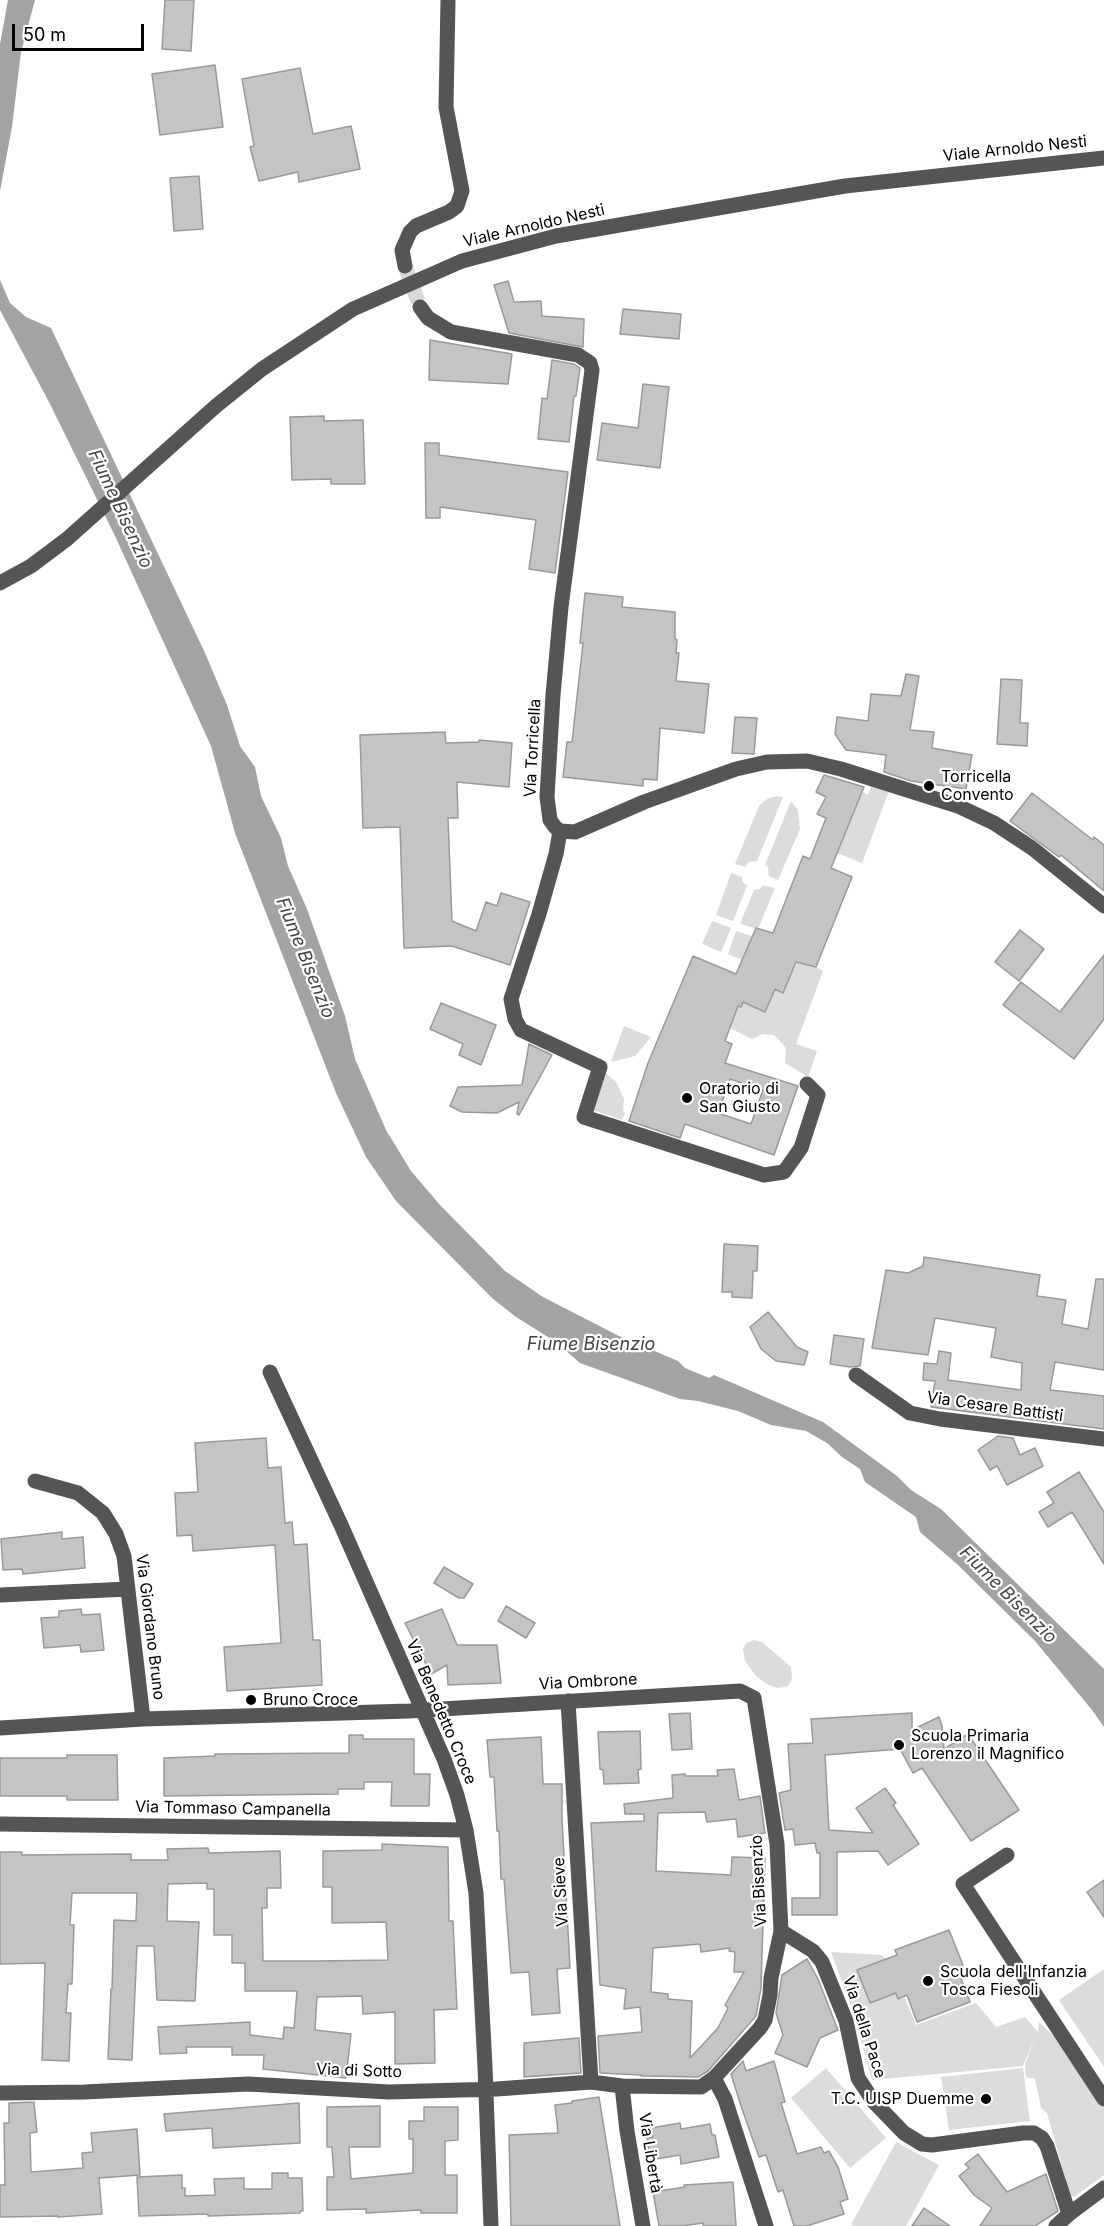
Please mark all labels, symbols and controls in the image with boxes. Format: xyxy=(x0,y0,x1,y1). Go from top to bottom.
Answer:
scale bar xyxy=(15,12,147,50)
text: 50 m xyxy=(23,24,66,45)
street label: Viale Arnoldo Nesti xyxy=(942,132,1088,166)
street label: Viale Arnoldo Nesti xyxy=(461,200,607,252)
water label: Fiume Bisenzio xyxy=(83,446,157,572)
street label: Via Torricella xyxy=(521,698,545,798)
place label: Torricella Convento xyxy=(941,767,1014,805)
marker: Torricella Convento xyxy=(922,779,936,793)
water label: Fiume Bisenzio xyxy=(271,894,339,1022)
place label: Oratorio di San Giusto xyxy=(699,1079,781,1117)
marker: Oratorio di San Giusto xyxy=(680,1091,694,1105)
water label: Fiume Bisenzio xyxy=(527,1334,655,1356)
street label: Via Cesare Battisti xyxy=(926,1388,1064,1426)
water label: Fiume Bisenzio xyxy=(955,1542,1061,1648)
street label: Via Giordano Bruno xyxy=(132,1553,168,1701)
street label: Via Benedetto Croce xyxy=(402,1637,480,1787)
street label: Via Ombrone xyxy=(538,1670,638,1694)
place label: Bruno Croce xyxy=(263,1690,358,1710)
marker: Bruno Croce xyxy=(244,1693,258,1707)
place label: Scuola Primaria Lorenzo il Magnifico xyxy=(911,1726,1064,1764)
marker: Scuola Primaria Lorenzo il Magnifico xyxy=(892,1738,906,1752)
street label: Via Tommaso Campanella xyxy=(135,1798,331,1820)
street label: Via Bisenzio xyxy=(747,1834,771,1928)
street label: Via Sieve xyxy=(550,1857,572,1927)
place label: Scuola dell'Infanzia Tosca Fiesoli xyxy=(940,1962,1087,2000)
street label: Via della Pace xyxy=(838,1973,890,2081)
marker: Scuola dell'Infanzia Tosca Fiesoli xyxy=(921,1974,935,1988)
street label: Via di Sotto xyxy=(316,2060,402,2082)
place label: T.C. UISP Duemme xyxy=(831,2089,974,2109)
marker: T.C. UISP Duemme xyxy=(979,2092,993,2106)
street label: Via Libertà xyxy=(634,2111,666,2195)

